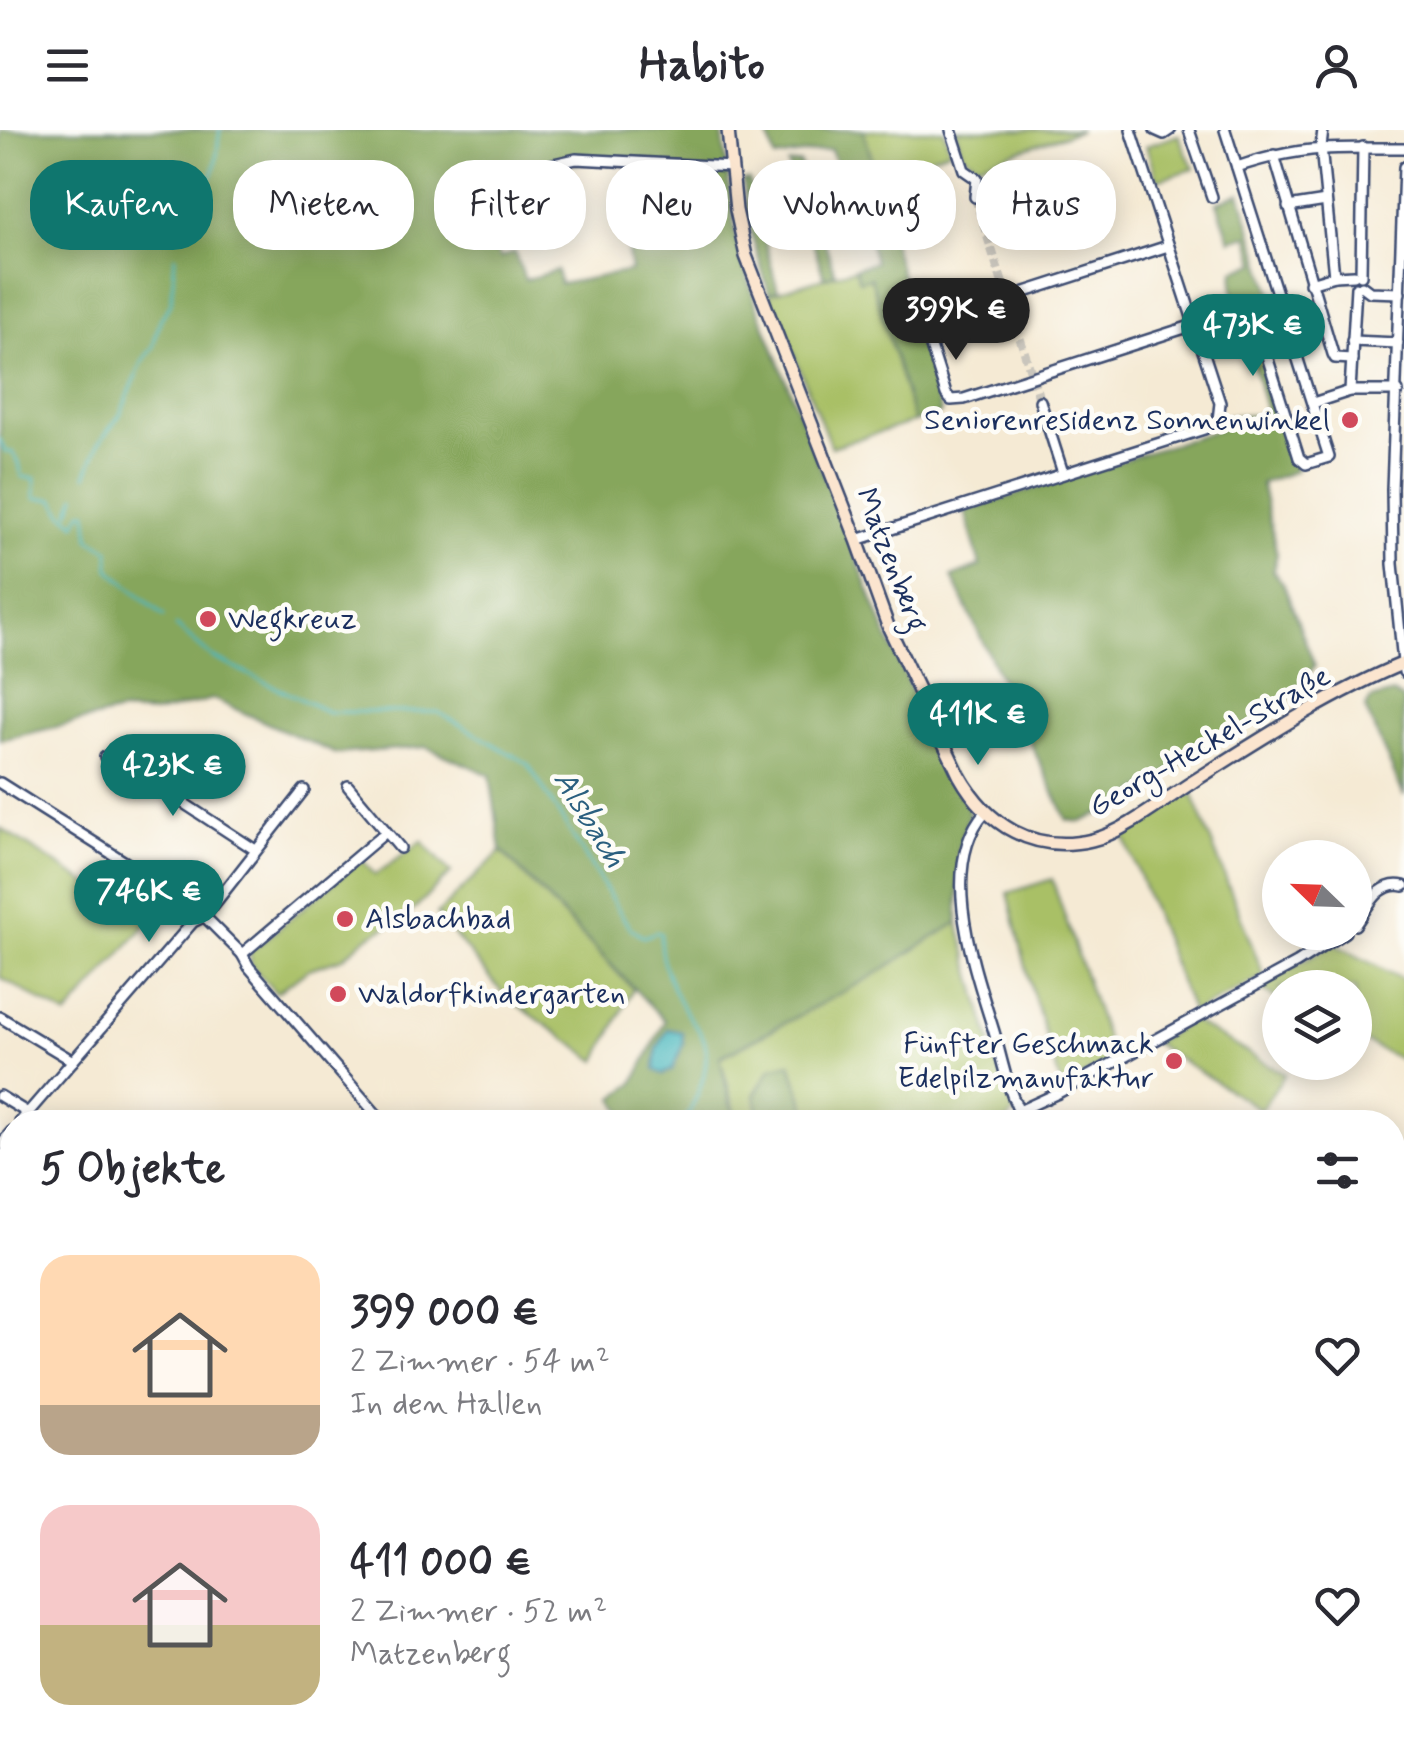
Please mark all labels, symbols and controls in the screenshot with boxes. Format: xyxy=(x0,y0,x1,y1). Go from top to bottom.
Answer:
text: Habito xyxy=(639,36,765,95)
icon: menu xyxy=(40,38,95,93)
icon: person xyxy=(1309,38,1364,93)
chip: Kaufen xyxy=(30,160,213,250)
chip: Mieten xyxy=(233,160,414,250)
chip: Filter xyxy=(434,160,586,250)
chip: Neu xyxy=(606,160,728,250)
chip: Wohnung xyxy=(748,160,956,250)
chip: Haus xyxy=(976,160,1116,250)
pin: 399K € xyxy=(875,278,1037,363)
text: 399K € xyxy=(905,289,1007,331)
pin: 473K € xyxy=(1172,294,1334,379)
text: 473K € xyxy=(1203,305,1303,347)
place label: Seniorenresidenz Sonnenwinkel xyxy=(924,401,1330,440)
marker: Seniorenresidenz Sonnenwinkel xyxy=(1339,409,1361,431)
street label: Matzenberg xyxy=(843,482,936,639)
place label: Wegkreuz xyxy=(228,600,357,642)
marker: Wegkreuz xyxy=(197,608,219,630)
street label: Georg-Heckel-Straße xyxy=(1082,657,1339,829)
pin: 411K € xyxy=(897,683,1059,768)
text: 411K € xyxy=(929,694,1027,736)
pin: 423K € xyxy=(92,734,254,819)
text: 423K € xyxy=(123,745,223,787)
water label: Alsbach xyxy=(543,762,635,876)
north arrow xyxy=(1262,840,1372,950)
map controls xyxy=(1262,840,1372,1080)
pin: 746K € xyxy=(68,860,230,945)
text: 746K € xyxy=(96,871,202,913)
place label: Alsbachbad xyxy=(365,900,511,939)
marker: Alsbachbad xyxy=(334,908,356,930)
button: layers xyxy=(1262,970,1372,1080)
place label: Waldorfkindergarten xyxy=(358,975,625,1014)
marker: Waldorfkindergarten xyxy=(327,983,349,1005)
place label: Fünfter Geschmack Edelpilzmanufaktur xyxy=(897,1025,1154,1098)
marker: Fünfter Geschmack Edelpilzmanufaktur xyxy=(1163,1050,1185,1072)
text: 5 Objekte xyxy=(40,1143,225,1198)
icon: filters xyxy=(1310,1143,1365,1198)
text: 399 000 € xyxy=(350,1286,539,1341)
icon: home xyxy=(120,1295,240,1415)
icon: heart xyxy=(1310,1328,1365,1383)
text: 2 Zimmer · 54 m² xyxy=(350,1341,610,1383)
text: In den Hallen xyxy=(350,1383,542,1425)
text: 411 000 € xyxy=(350,1536,532,1591)
icon: home xyxy=(120,1545,240,1665)
icon: heart xyxy=(1310,1578,1365,1633)
text: 2 Zimmer · 52 m² xyxy=(350,1591,607,1633)
text: Matzenberg xyxy=(350,1633,511,1675)

